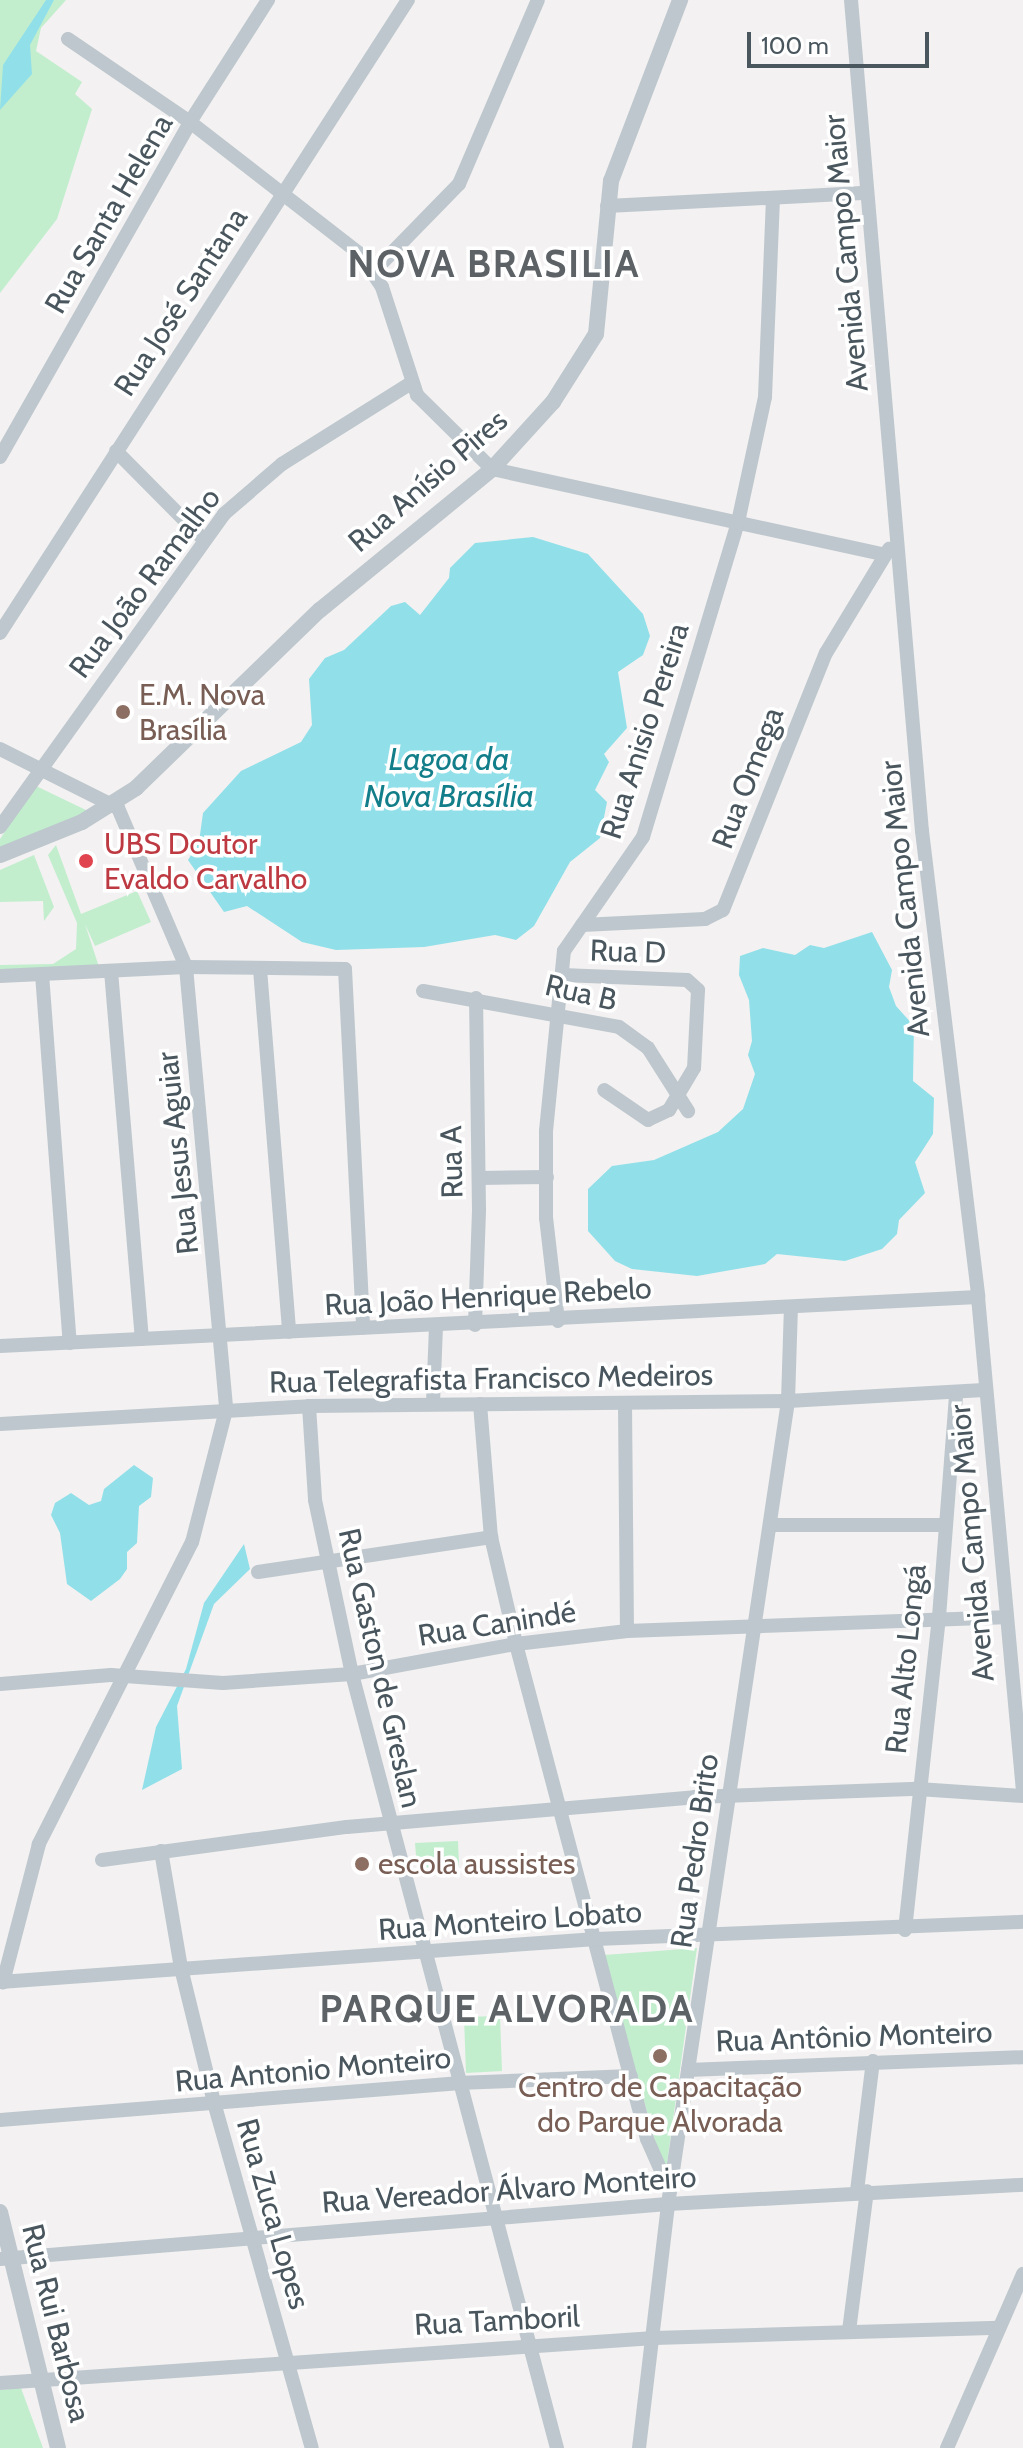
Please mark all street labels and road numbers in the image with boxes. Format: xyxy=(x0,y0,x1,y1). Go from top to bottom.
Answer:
street label: Rua Santa Helena xyxy=(37,108,181,320)
street label: Avenida Campo Maior xyxy=(816,113,876,393)
street label: Rua José Santana xyxy=(107,201,255,403)
street label: Rua Anísio Pires xyxy=(341,402,515,560)
street label: Rua João Ramalho xyxy=(62,481,228,685)
street label: Rua Anisio Pereira xyxy=(593,619,697,843)
street label: Rua Omega xyxy=(705,702,791,854)
street label: Avenida Campo Maior xyxy=(873,759,937,1039)
street label: Rua D xyxy=(589,933,667,971)
street label: Rua B xyxy=(542,967,620,1019)
street label: Rua Jesus Aguiar xyxy=(149,1050,207,1256)
street label: Rua A xyxy=(433,1125,471,1199)
street label: Rua João Henrique Rebelo xyxy=(323,1270,653,1324)
street label: Rua Telegrafista Francisco Medeiros xyxy=(269,1357,713,1401)
street label: Avenida Campo Maior xyxy=(942,1403,1002,1683)
street label: Rua Gaston de Greslan xyxy=(330,1525,430,1811)
street label: Rua Alto Longá xyxy=(878,1562,934,1756)
street label: Rua Canindé xyxy=(415,1594,579,1654)
street label: Rua Pedro Brito xyxy=(664,1752,726,1950)
street label: Rua Monteiro Lobato xyxy=(377,1894,643,1948)
street label: Rua Antônio Monteiro xyxy=(715,2014,993,2060)
street label: Rua Antonio Monteiro xyxy=(174,2040,452,2100)
street label: Rua Zuca Lopes xyxy=(229,2115,317,2313)
street label: Rua Vereador Álvaro Monteiro xyxy=(320,2159,698,2221)
street label: Rua Rui Barbosa xyxy=(14,2220,98,2426)
street label: Rua Tamboril xyxy=(413,2299,581,2343)

